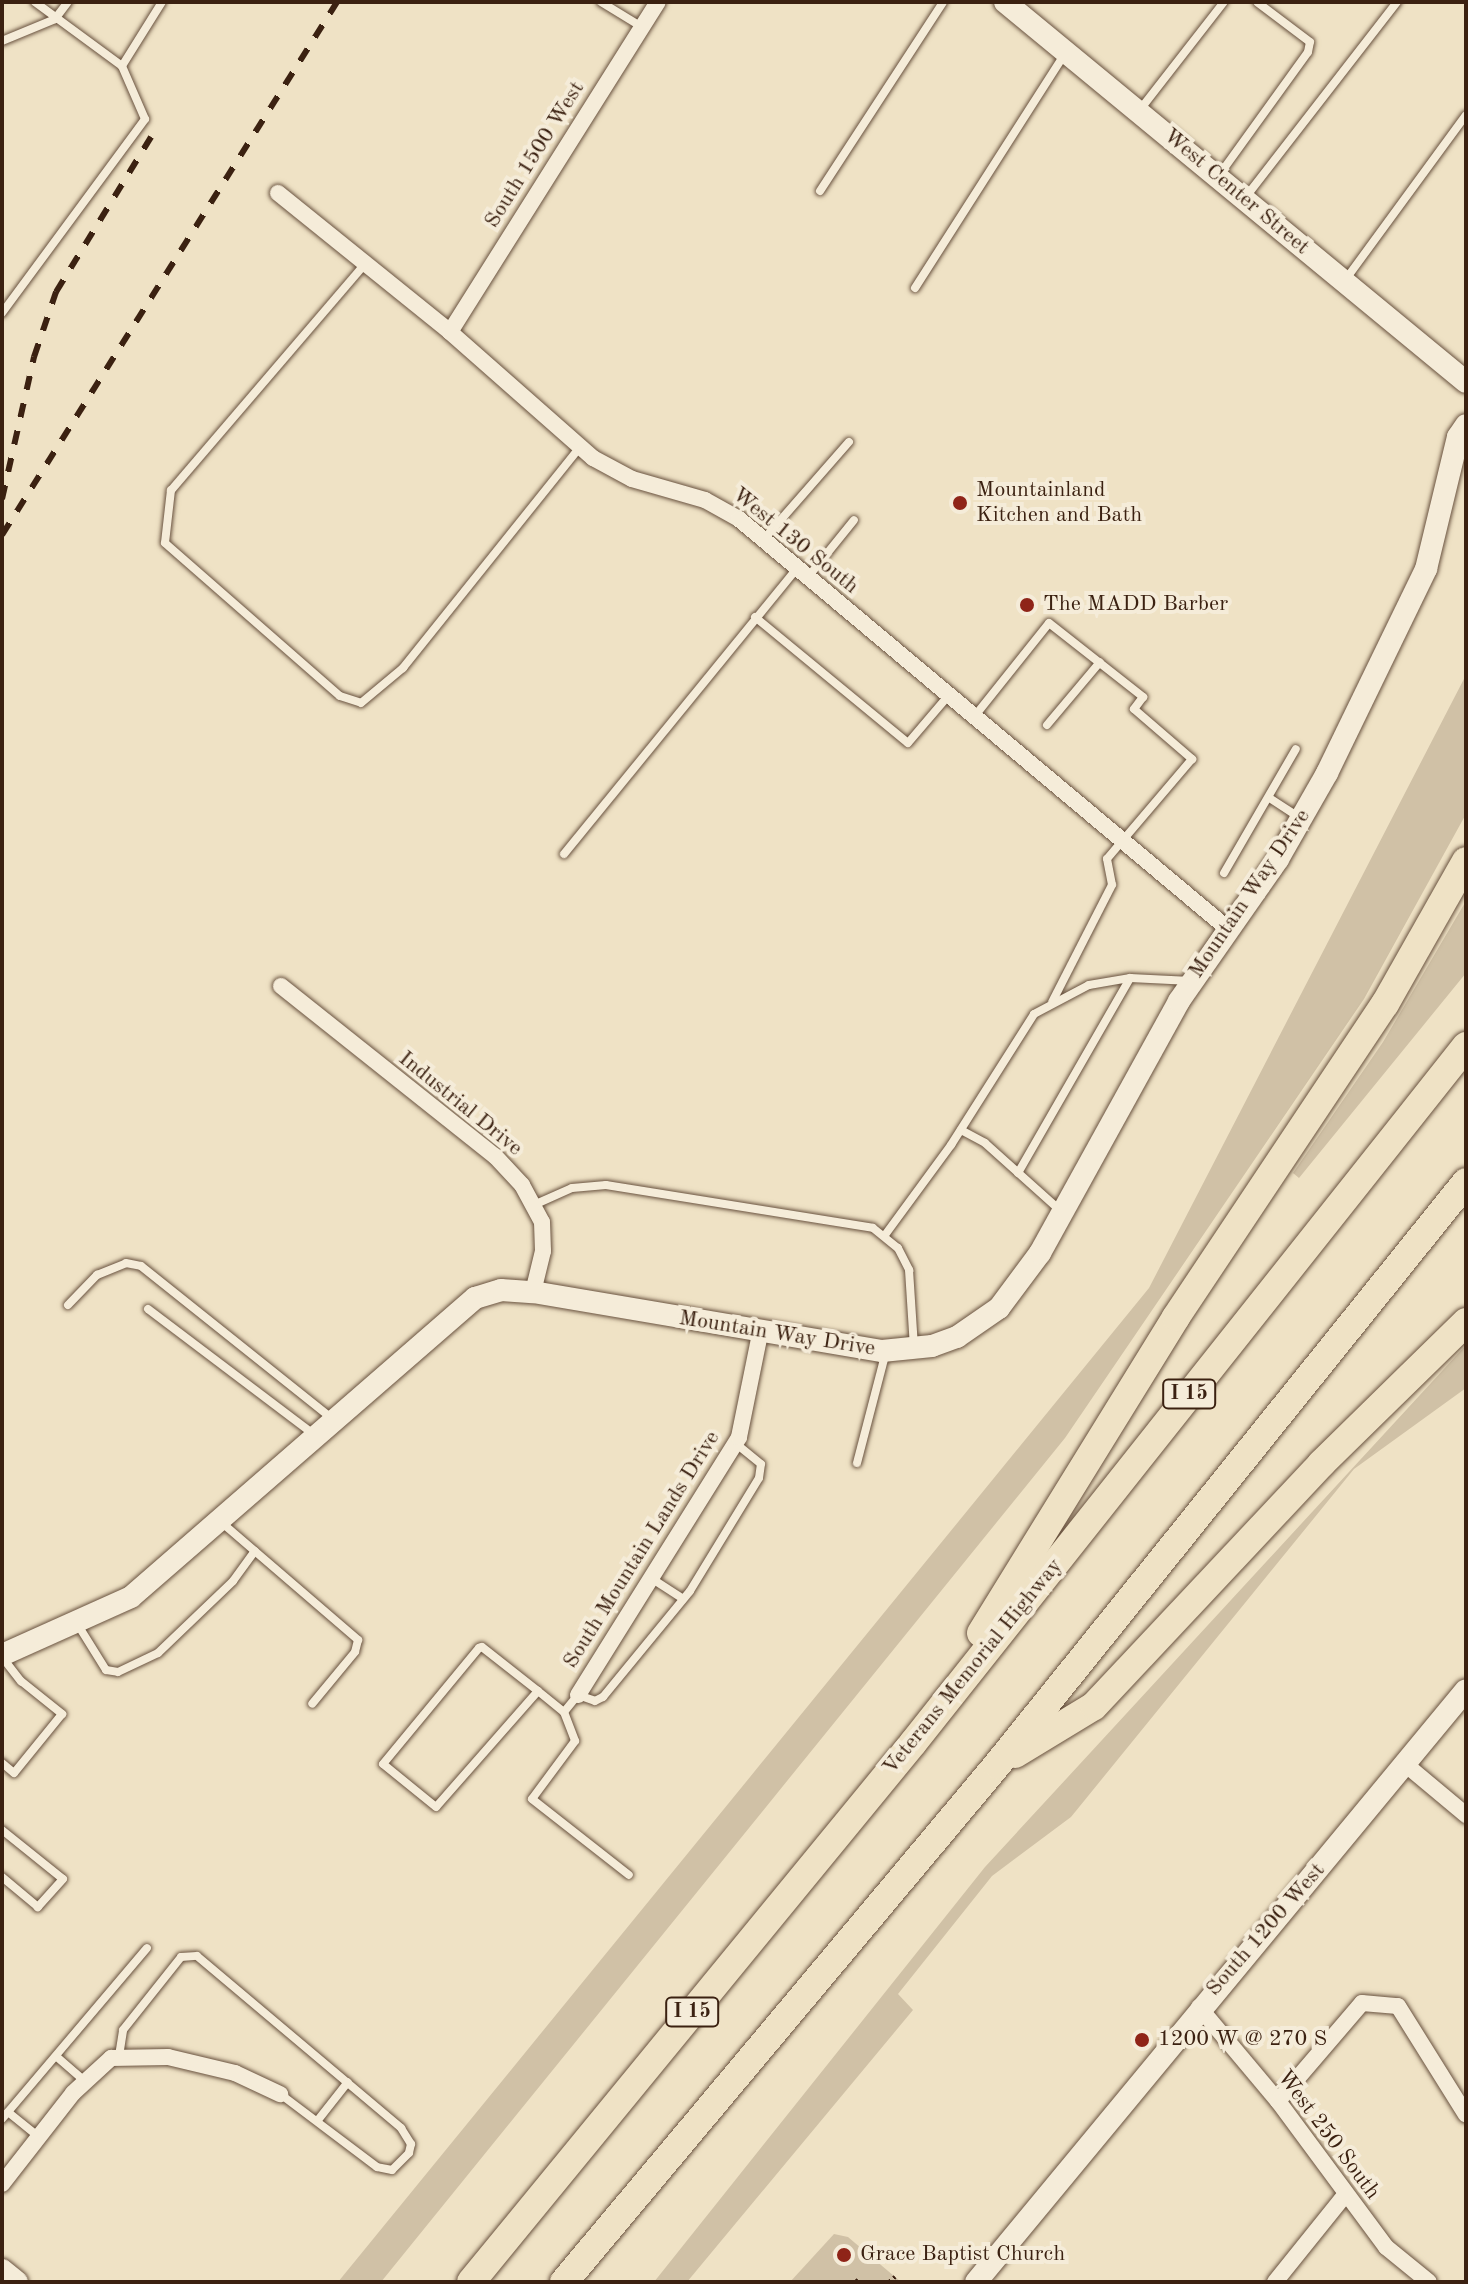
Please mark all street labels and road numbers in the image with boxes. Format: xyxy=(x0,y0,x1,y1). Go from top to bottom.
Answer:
street label: South 1500 West xyxy=(479,77,591,233)
street label: West Center Street xyxy=(1157,123,1315,261)
street label: West 130 South xyxy=(726,482,864,600)
street label: Mountain Way Drive xyxy=(1184,804,1316,984)
street label: Industrial Drive xyxy=(393,1046,527,1162)
street label: Mountain Way Drive xyxy=(677,1305,877,1363)
road number: I 15 xyxy=(1161,1378,1217,1410)
street label: South Mountain Lands Drive xyxy=(558,1426,726,1674)
street label: Veterans Memorial Highway xyxy=(878,1553,1068,1781)
street label: South 1200 West xyxy=(1201,1858,1331,2002)
road number: I 15 xyxy=(664,1996,720,2028)
street label: West 250 South xyxy=(1271,2065,1385,2205)

